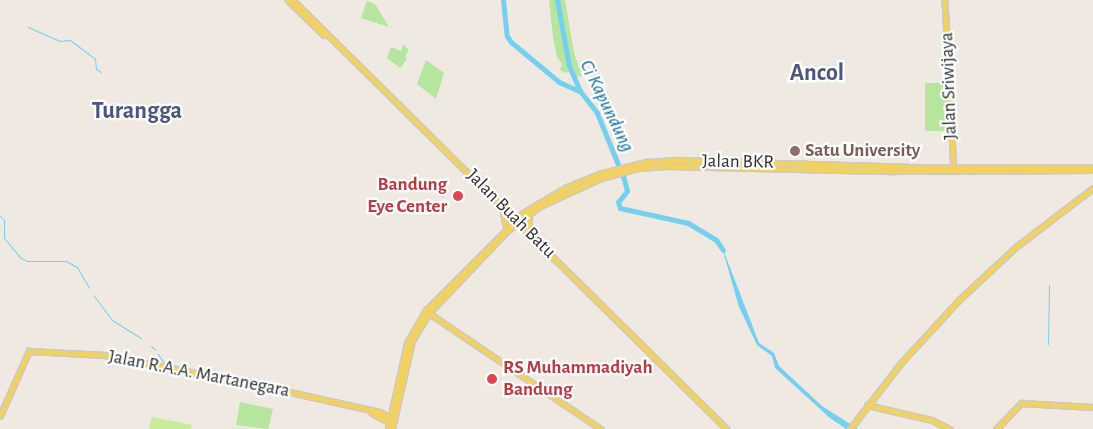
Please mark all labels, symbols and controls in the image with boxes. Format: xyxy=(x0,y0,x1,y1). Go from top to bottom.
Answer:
street label: Jalan Sriwijaya xyxy=(936,32,962,140)
water label: Ci Kapundung xyxy=(574,56,640,156)
district label: Ancol xyxy=(790,60,844,88)
district label: Turangga xyxy=(92,98,182,126)
place label: Satu University xyxy=(805,140,920,162)
marker: Satu University xyxy=(789,145,801,157)
street label: Jalan BKR xyxy=(702,150,774,174)
street label: Jalan Buah Batu xyxy=(462,165,560,263)
place label: Bandung Eye Center xyxy=(367,174,447,218)
marker: Bandung Eye Center xyxy=(451,189,465,203)
street label: Jalan R.A.A. Martanegara xyxy=(106,345,292,403)
place label: RS Muhammadiyah Bandung xyxy=(503,357,653,401)
marker: RS Muhammadiyah Bandung xyxy=(485,372,499,386)

